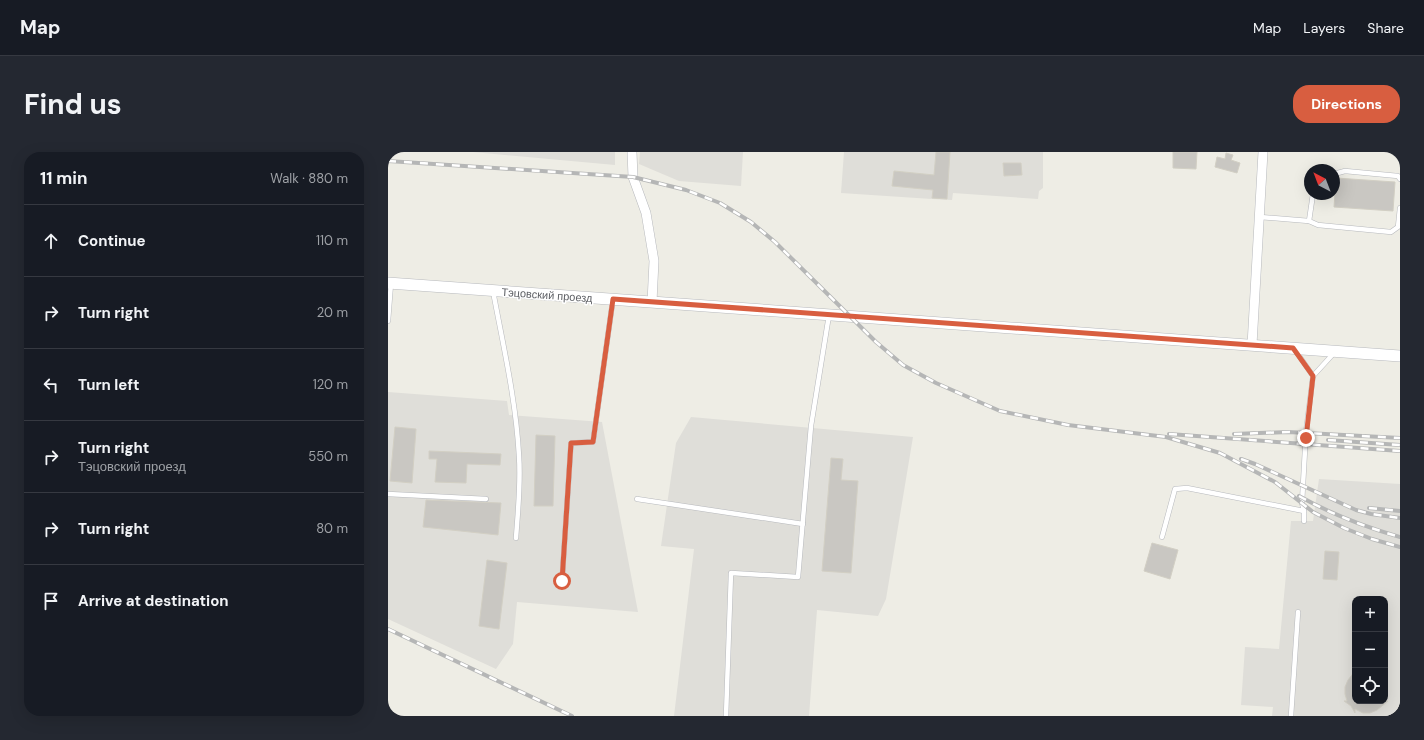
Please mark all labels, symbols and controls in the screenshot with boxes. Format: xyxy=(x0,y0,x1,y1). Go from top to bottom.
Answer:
text: Map xyxy=(20,15,60,40)
text: Map xyxy=(1253,19,1281,37)
text: Layers xyxy=(1303,19,1345,37)
text: Share xyxy=(1367,19,1404,37)
button: Directions xyxy=(1293,85,1400,123)
text: Find us xyxy=(24,86,122,123)
north arrow xyxy=(1304,164,1340,200)
text: 11 min xyxy=(40,167,88,189)
text: Walk · 880 m xyxy=(270,170,348,187)
icon: ahead xyxy=(40,230,62,252)
text: Continue xyxy=(78,231,146,251)
text: 110 m xyxy=(316,232,348,249)
street label: Тэцовский проезд xyxy=(501,285,594,305)
icon: right xyxy=(40,302,62,324)
text: Turn right xyxy=(78,303,149,323)
text: 20 m xyxy=(317,304,348,321)
icon: left xyxy=(40,374,62,396)
text: Turn left xyxy=(78,375,139,395)
text: 120 m xyxy=(313,376,348,393)
route end xyxy=(1297,429,1315,447)
text: Turn right xyxy=(78,438,149,458)
icon: right xyxy=(40,446,62,468)
text: 550 m xyxy=(308,448,348,465)
text: Тэцовский проезд xyxy=(78,458,186,475)
icon: right xyxy=(40,518,62,540)
text: Turn right xyxy=(78,519,149,539)
text: 80 m xyxy=(316,520,348,537)
route start xyxy=(553,572,571,590)
icon: arrive xyxy=(40,590,62,612)
text: Arrive at destination xyxy=(78,591,229,611)
map controls xyxy=(1352,596,1388,704)
button: + xyxy=(1352,596,1388,632)
button: − xyxy=(1352,632,1388,668)
button: locate xyxy=(1352,668,1388,704)

